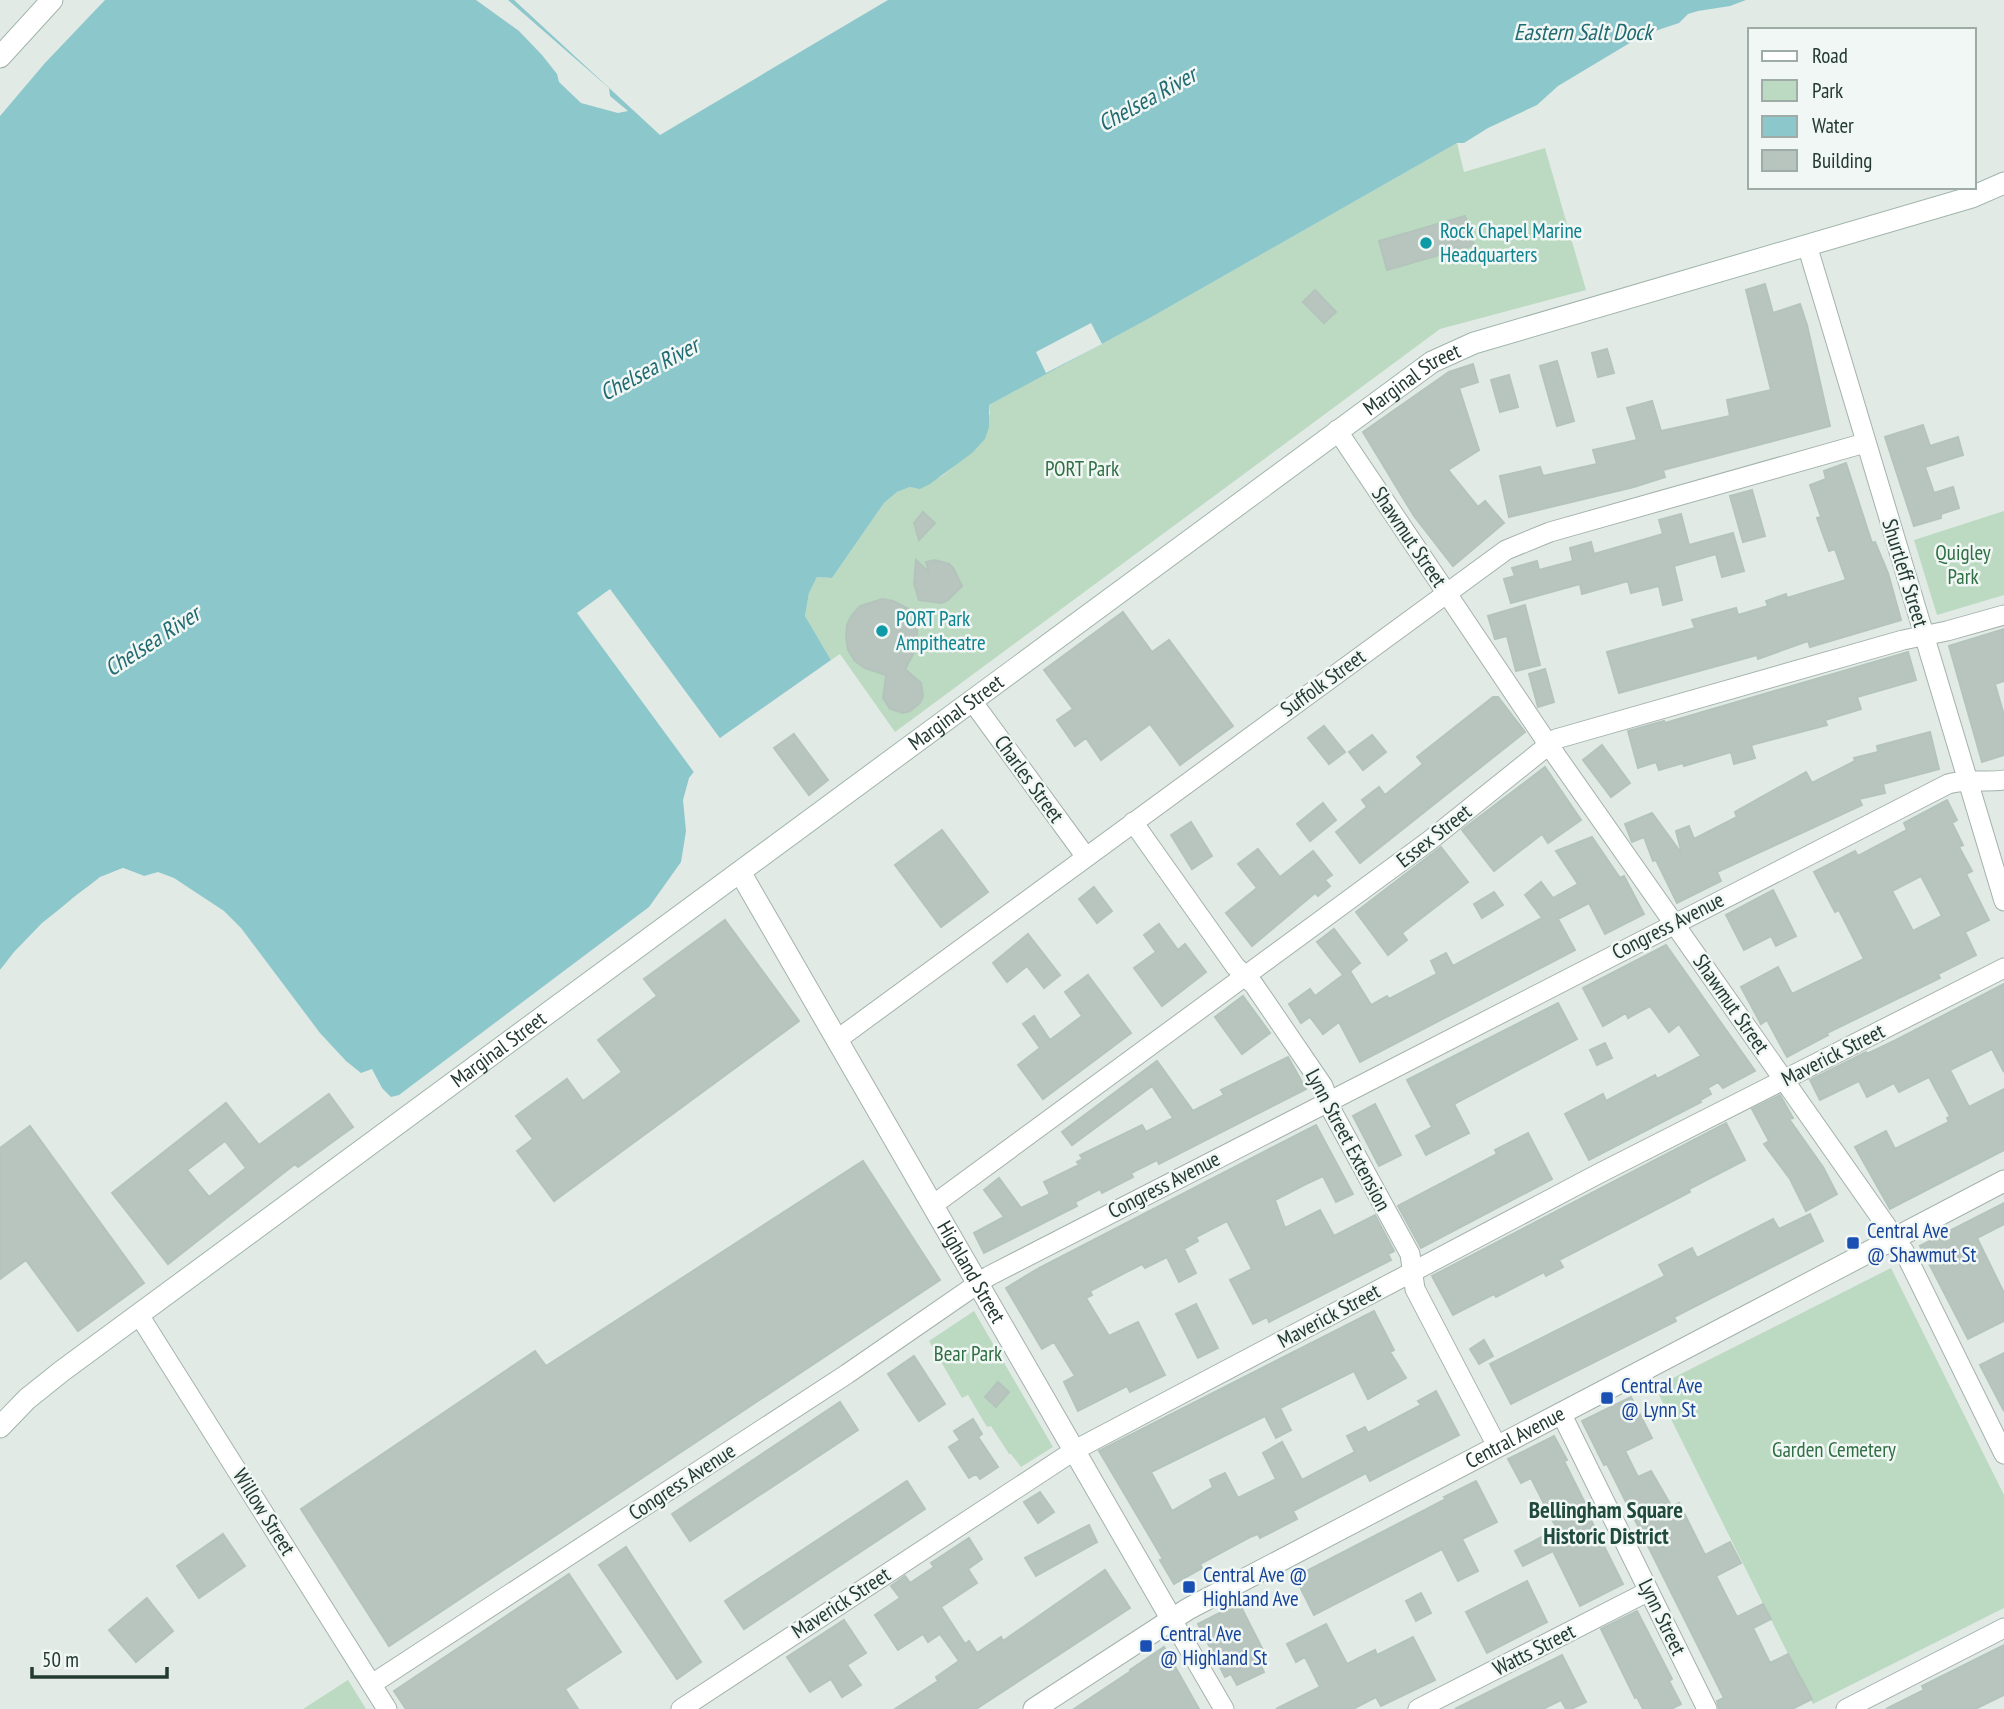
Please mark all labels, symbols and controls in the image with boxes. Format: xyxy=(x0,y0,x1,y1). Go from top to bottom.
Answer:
water label: Eastern Salt Dock xyxy=(1514,17,1655,46)
legend xyxy=(1748,28,1976,189)
text: Road xyxy=(1812,42,1848,69)
water label: Chelsea River xyxy=(1093,58,1204,137)
text: Park xyxy=(1812,77,1843,104)
text: Water xyxy=(1812,112,1854,139)
text: Building xyxy=(1812,147,1872,174)
place label: Rock Chapel Marine Headquarters xyxy=(1440,217,1582,268)
marker: Rock Chapel Marine Headquarters xyxy=(1418,235,1434,251)
water label: Chelsea River xyxy=(594,329,706,407)
street label: Marginal Street xyxy=(1358,337,1465,421)
park label: PORT Park xyxy=(1045,455,1119,482)
street label: Shawmut Street xyxy=(1366,481,1453,592)
street label: Shurtleff Street xyxy=(1876,516,1935,630)
park label: Quigley Park xyxy=(1935,539,1991,590)
water label: Chelsea River xyxy=(99,597,208,682)
place label: PORT Park Ampitheatre xyxy=(896,605,986,656)
marker: PORT Park Ampitheatre xyxy=(874,623,890,639)
street label: Suffolk Street xyxy=(1275,643,1371,722)
street label: Marginal Street xyxy=(903,668,1009,756)
street label: Charles Street xyxy=(989,730,1070,828)
street label: Essex Street xyxy=(1391,798,1477,873)
street label: Congress Avenue xyxy=(1607,886,1728,965)
street label: Shawmut Street xyxy=(1687,949,1776,1059)
street label: Marginal Street xyxy=(445,1005,552,1093)
street label: Maverick Street xyxy=(1777,1017,1889,1092)
street label: Lynn Street Extension xyxy=(1300,1064,1397,1215)
street label: Congress Avenue xyxy=(1103,1145,1224,1224)
street label: Highland Street xyxy=(931,1216,1012,1328)
place label: Central Ave @ Shawmut St xyxy=(1867,1217,1976,1268)
marker: Central Ave @ Shawmut St xyxy=(1845,1235,1861,1251)
street label: Maverick Street xyxy=(1273,1277,1385,1354)
park label: Bear Park xyxy=(934,1340,1002,1367)
place label: Central Ave @ Lynn St xyxy=(1621,1372,1703,1423)
marker: Central Ave @ Lynn St xyxy=(1599,1390,1615,1406)
street label: Central Avenue xyxy=(1460,1400,1569,1474)
park label: Garden Cemetery xyxy=(1772,1436,1896,1463)
street label: Congress Avenue xyxy=(623,1437,740,1526)
street label: Willow Street xyxy=(227,1463,302,1560)
district label: Bellingham Square Historic District xyxy=(1529,1495,1683,1550)
street label: Maverick Street xyxy=(786,1561,895,1644)
place label: Central Ave @ Highland Ave xyxy=(1203,1561,1307,1612)
street label: Lynn Street xyxy=(1632,1574,1693,1659)
marker: Central Ave @ Highland Ave xyxy=(1181,1579,1197,1595)
street label: Watts Street xyxy=(1488,1617,1579,1682)
place label: Central Ave @ Highland St xyxy=(1160,1620,1268,1671)
scale bar xyxy=(32,1636,166,1680)
marker: Central Ave @ Highland St xyxy=(1138,1638,1154,1654)
text: 50 m xyxy=(42,1646,79,1673)

